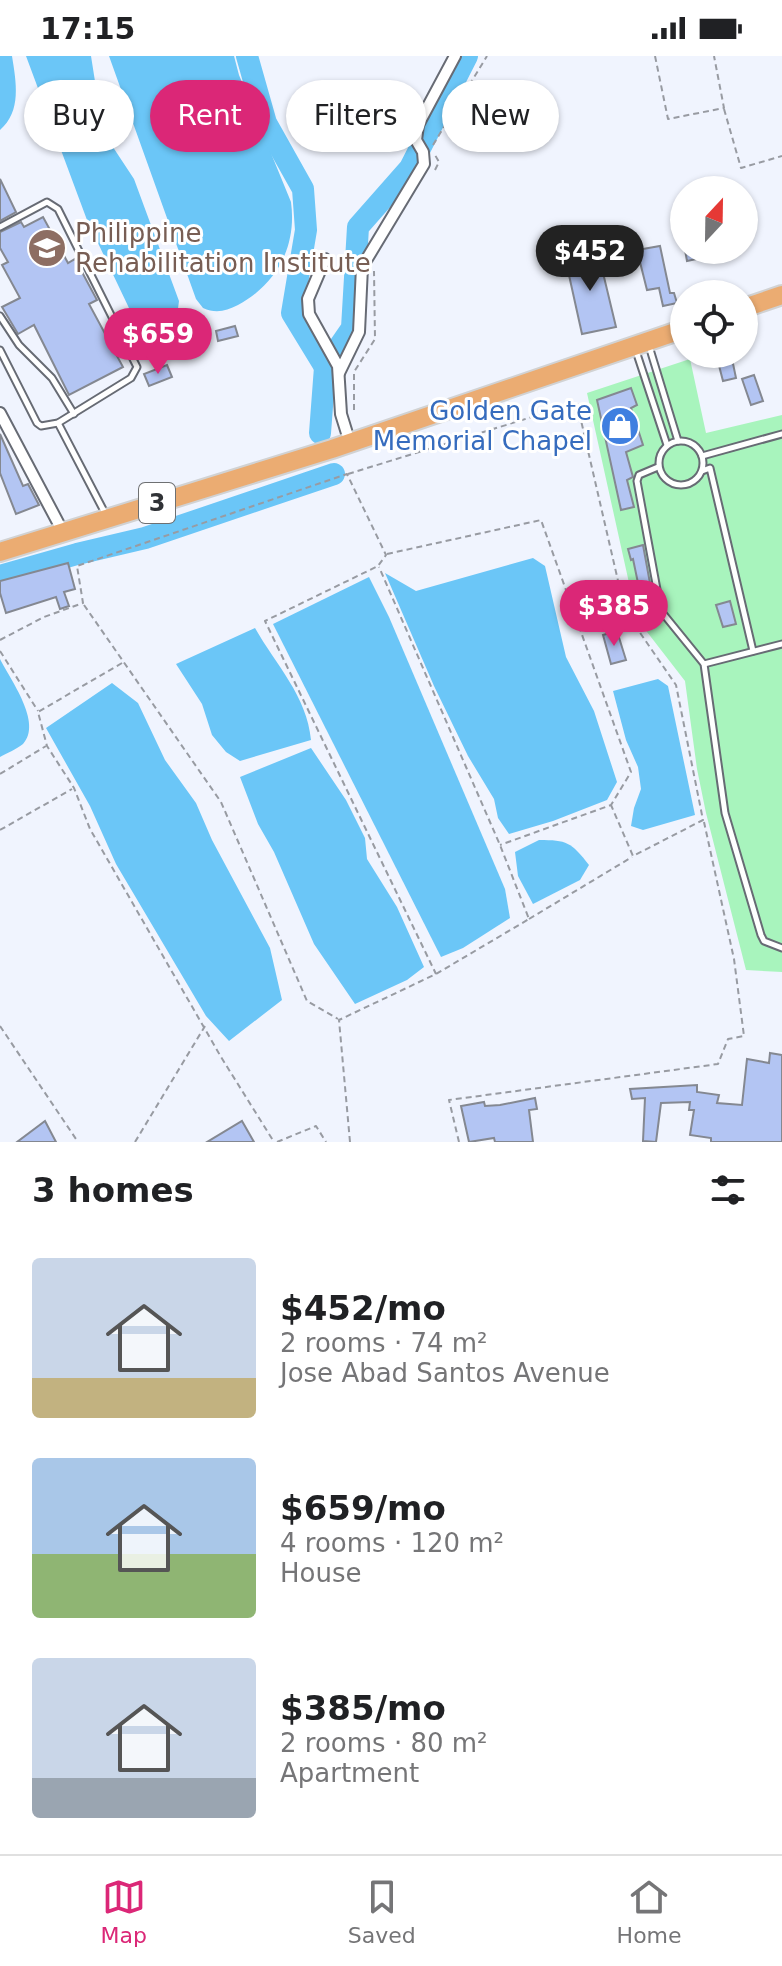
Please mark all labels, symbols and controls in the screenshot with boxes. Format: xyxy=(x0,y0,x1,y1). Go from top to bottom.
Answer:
text: 17:15 xyxy=(40,11,136,46)
chip: Buy xyxy=(24,80,134,152)
chip: Rent xyxy=(150,80,270,152)
chip: Filters xyxy=(286,80,426,152)
chip: New xyxy=(442,80,559,152)
north arrow xyxy=(670,176,758,264)
map controls xyxy=(670,176,758,368)
place label: Philippine Rehabilitation Institute xyxy=(75,218,371,278)
pin: $452 xyxy=(543,225,637,293)
school or university icon: Philippine Rehabilitation Institute xyxy=(26,227,68,269)
text: $452 xyxy=(554,236,626,266)
button: locate xyxy=(670,280,758,368)
pin: $659 xyxy=(111,308,205,376)
text: $659 xyxy=(122,319,194,349)
place label: Golden Gate Memorial Chapel xyxy=(373,396,592,456)
shop icon: Golden Gate Memorial Chapel xyxy=(599,405,641,447)
road number: 3 xyxy=(139,483,175,523)
pin: $385 xyxy=(567,580,661,648)
text: $385 xyxy=(578,591,650,621)
icon: filters xyxy=(706,1168,750,1212)
text: 3 homes xyxy=(32,1170,194,1210)
text: $452/mo xyxy=(280,1288,446,1328)
icon: home xyxy=(96,1290,192,1386)
text: 2 rooms · 74 m² xyxy=(280,1328,488,1358)
text: Jose Abad Santos Avenue xyxy=(280,1358,610,1388)
text: $659/mo xyxy=(280,1488,446,1528)
icon: home xyxy=(96,1490,192,1586)
text: 4 rooms · 120 m² xyxy=(280,1528,504,1558)
text: House xyxy=(280,1558,361,1588)
text: $385/mo xyxy=(280,1688,446,1728)
icon: home xyxy=(96,1690,192,1786)
text: 2 rooms · 80 m² xyxy=(280,1728,488,1758)
text: Apartment xyxy=(280,1758,419,1788)
tab: Map xyxy=(100,1875,147,1948)
tab: Saved xyxy=(348,1875,416,1948)
tab: Home xyxy=(617,1875,682,1948)

